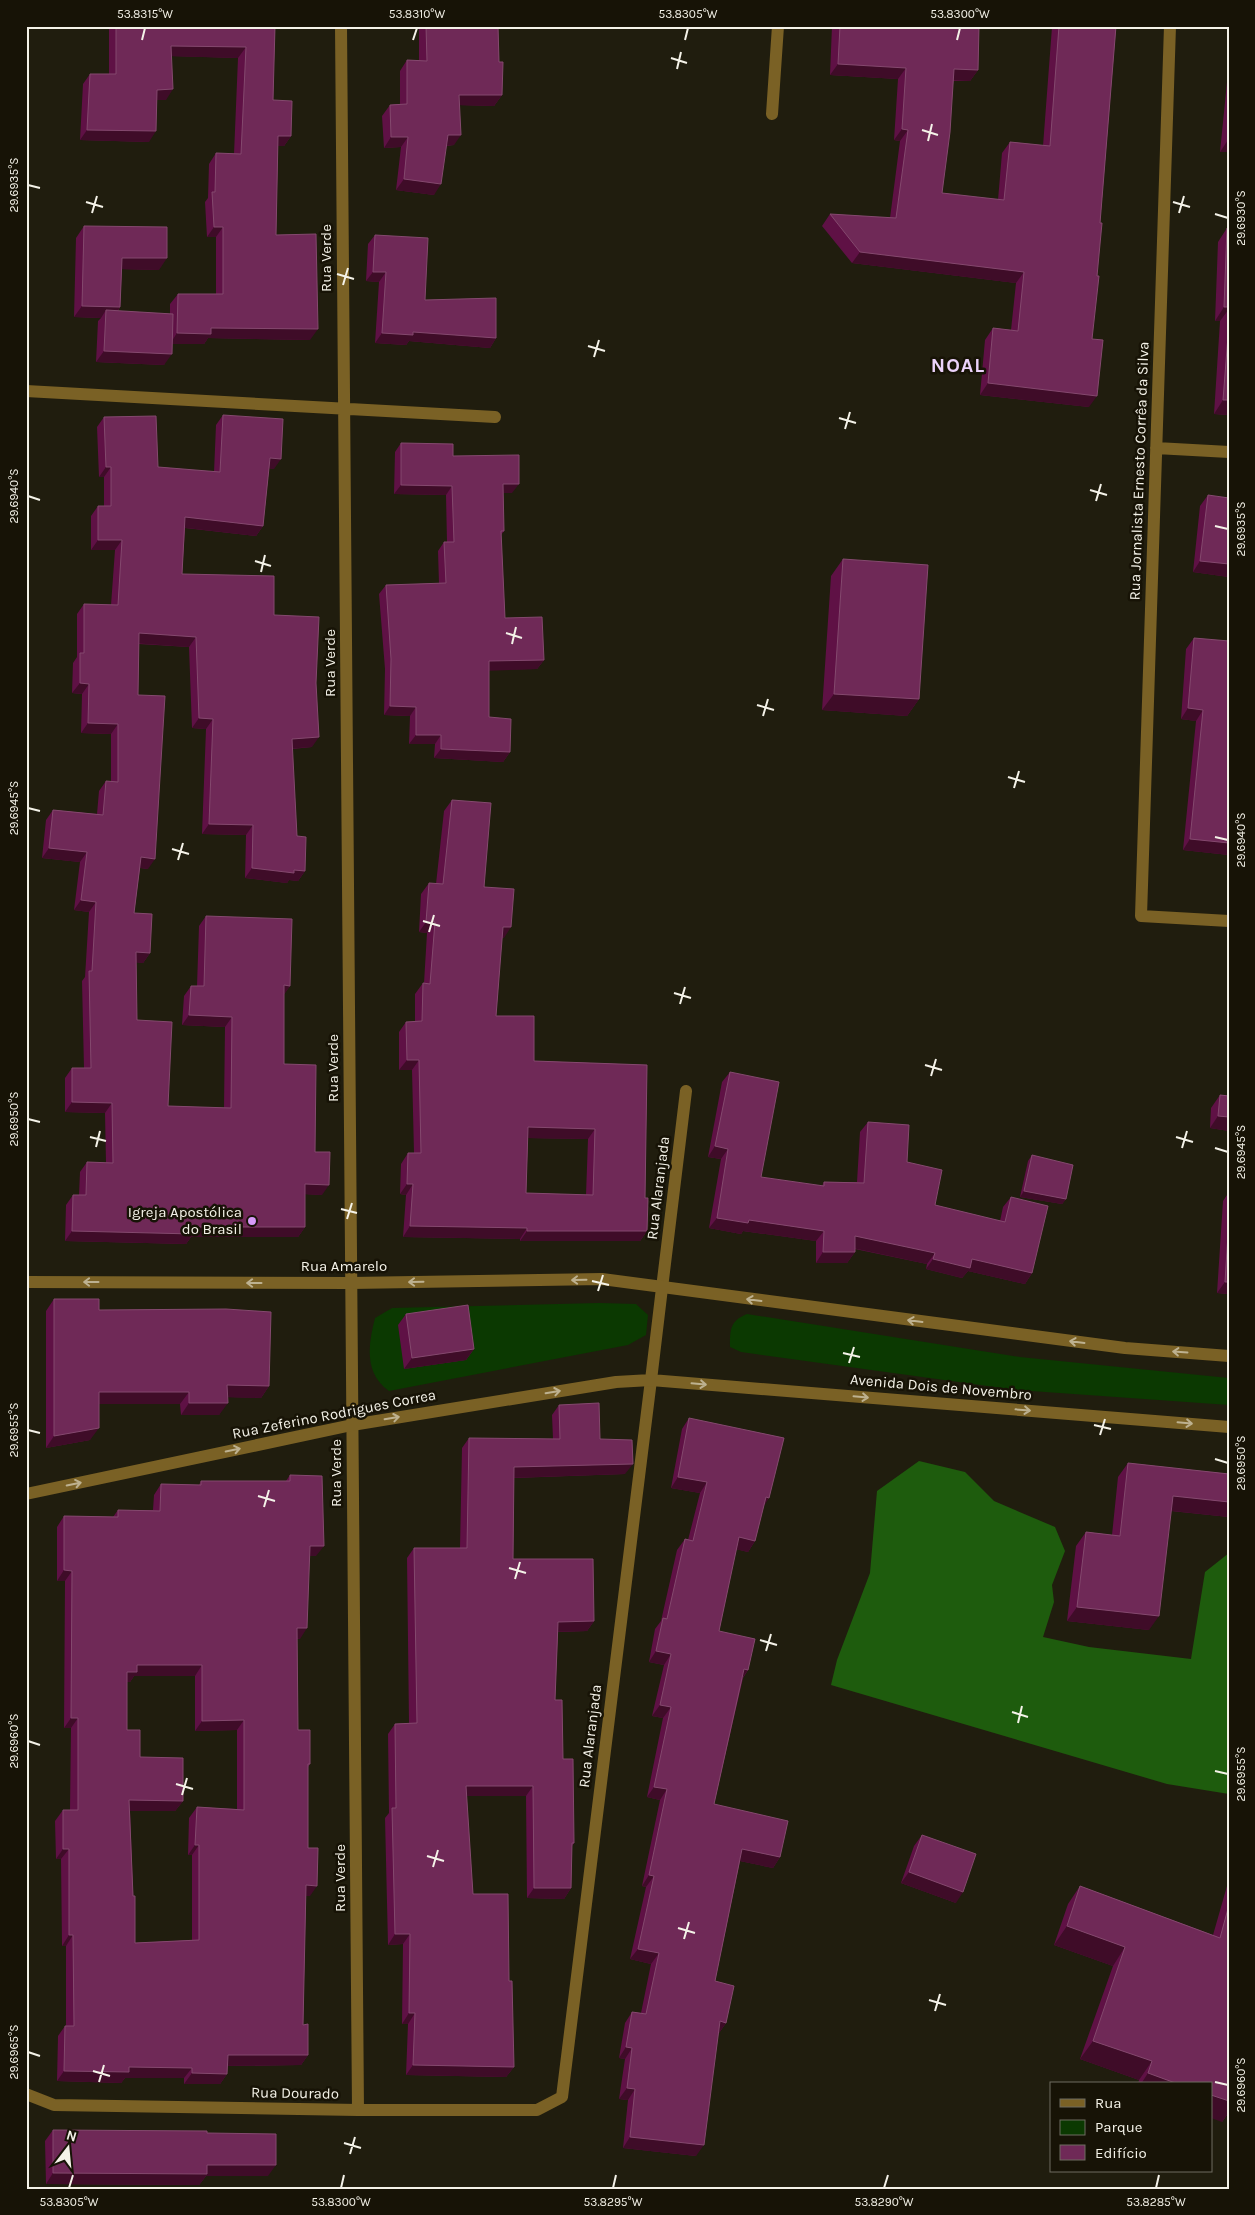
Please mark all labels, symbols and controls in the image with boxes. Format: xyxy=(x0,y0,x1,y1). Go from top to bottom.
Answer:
text: 53.8315°W xyxy=(117,7,173,21)
text: 53.8310°W xyxy=(389,7,445,21)
text: 53.8305°W xyxy=(658,7,718,21)
text: 53.8300°W xyxy=(930,7,990,21)
text: 29.6935°S xyxy=(7,157,21,213)
text: 29.6930°S xyxy=(1234,190,1248,246)
street label: Rua Verde xyxy=(317,224,335,292)
street label: Rua Jornalista Ernesto Corrêa da Silva xyxy=(1125,341,1153,601)
district label: NOAL xyxy=(931,354,985,377)
text: 29.6940°S xyxy=(7,468,21,524)
text: 29.6935°S xyxy=(1234,501,1248,557)
street label: Rua Verde xyxy=(321,629,339,697)
text: 29.6945°S xyxy=(7,781,21,835)
text: 29.6940°S xyxy=(1234,812,1248,868)
street label: Rua Verde xyxy=(324,1034,342,1102)
text: 29.6950°S xyxy=(7,1091,21,1147)
text: 29.6945°S xyxy=(1234,1125,1248,1179)
street label: Rua Alaranjada xyxy=(643,1135,673,1241)
place label: Igreja Apostólica do Brasil xyxy=(128,1203,242,1238)
marker: Igreja Apostólica do Brasil xyxy=(246,1215,258,1227)
street label: Rua Amarelo xyxy=(301,1257,387,1275)
one-way arrow xyxy=(571,1275,587,1284)
one-way arrow xyxy=(83,1277,100,1287)
one-way arrow xyxy=(408,1277,424,1287)
one-way arrow xyxy=(246,1278,262,1288)
one-way arrow xyxy=(747,1295,763,1305)
one-way arrow xyxy=(908,1316,924,1326)
one-way arrow xyxy=(1069,1337,1085,1347)
one-way arrow xyxy=(1172,1348,1188,1357)
street label: Avenida Dois de Novembro xyxy=(849,1370,1033,1404)
one-way arrow xyxy=(691,1379,707,1388)
street label: Rua Zeferino Rodrigues Correa xyxy=(231,1385,437,1443)
one-way arrow xyxy=(544,1387,560,1397)
one-way arrow xyxy=(853,1392,869,1401)
text: 29.6955°S xyxy=(7,1403,21,1457)
one-way arrow xyxy=(1015,1405,1031,1415)
one-way arrow xyxy=(384,1413,400,1423)
one-way arrow xyxy=(1177,1419,1193,1428)
text: 29.6950°S xyxy=(1234,1435,1248,1491)
street label: Rua Verde xyxy=(327,1439,345,1507)
one-way arrow xyxy=(224,1445,240,1454)
one-way arrow xyxy=(66,1478,82,1488)
street label: Rua Alaranjada xyxy=(575,1683,605,1789)
text: 29.6960°S xyxy=(7,1713,21,1769)
text: 29.6955°S xyxy=(1234,1747,1248,1801)
street label: Rua Verde xyxy=(331,1844,349,1912)
text: 29.6965°S xyxy=(7,2025,21,2079)
text: 29.6960°S xyxy=(1234,2057,1248,2113)
legend xyxy=(1050,2082,1212,2172)
street label: Rua Dourado xyxy=(251,2083,339,2103)
text: Rua xyxy=(1095,2094,1122,2112)
text: Parque xyxy=(1095,2118,1143,2136)
north arrow xyxy=(42,2122,92,2172)
text: N xyxy=(64,2126,79,2146)
text: Edifício xyxy=(1095,2144,1147,2162)
text: 53.8305°W xyxy=(39,2195,99,2209)
text: 53.8300°W xyxy=(311,2195,371,2209)
text: 53.8295°W xyxy=(584,2195,643,2209)
text: 53.8290°W xyxy=(854,2195,914,2209)
text: 53.8285°W xyxy=(1126,2195,1186,2209)

